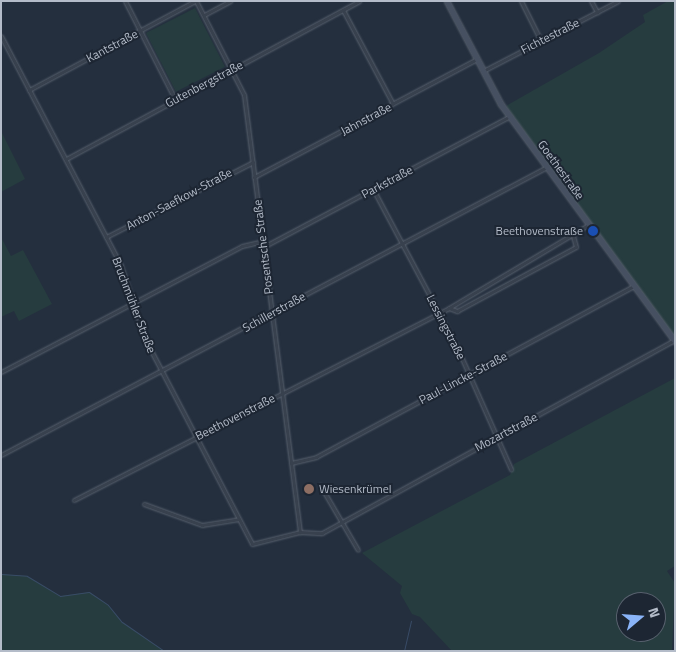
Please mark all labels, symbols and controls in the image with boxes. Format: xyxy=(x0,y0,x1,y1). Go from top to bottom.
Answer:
street label: Fichtestraße xyxy=(518,15,582,57)
street label: Kantstraße xyxy=(84,26,140,66)
street label: Gutenbergstraße xyxy=(163,57,245,111)
street label: Jahnstraße xyxy=(338,100,394,138)
street label: Goethestraße xyxy=(535,138,587,202)
street label: Parkstraße xyxy=(359,163,415,201)
street label: Anton-Saefkow-Straße xyxy=(124,165,234,233)
street label: Posentsche Straße xyxy=(250,199,276,295)
place label: Beethovenstraße xyxy=(496,224,583,238)
marker: Beethovenstraße xyxy=(587,225,599,237)
street label: Bruchmühler Straße xyxy=(109,255,159,355)
street label: Schillerstraße xyxy=(240,289,308,335)
street label: Lessingstraße xyxy=(423,292,469,362)
street label: Paul-Lincke-Straße xyxy=(416,349,510,407)
street label: Beethovenstraße xyxy=(193,391,277,443)
street label: Mozartstraße xyxy=(472,409,540,455)
place label: Wiesenkrümel xyxy=(319,482,392,496)
marker: Wiesenkrümel xyxy=(303,483,315,495)
north arrow xyxy=(616,592,666,642)
text: N xyxy=(643,605,666,620)

